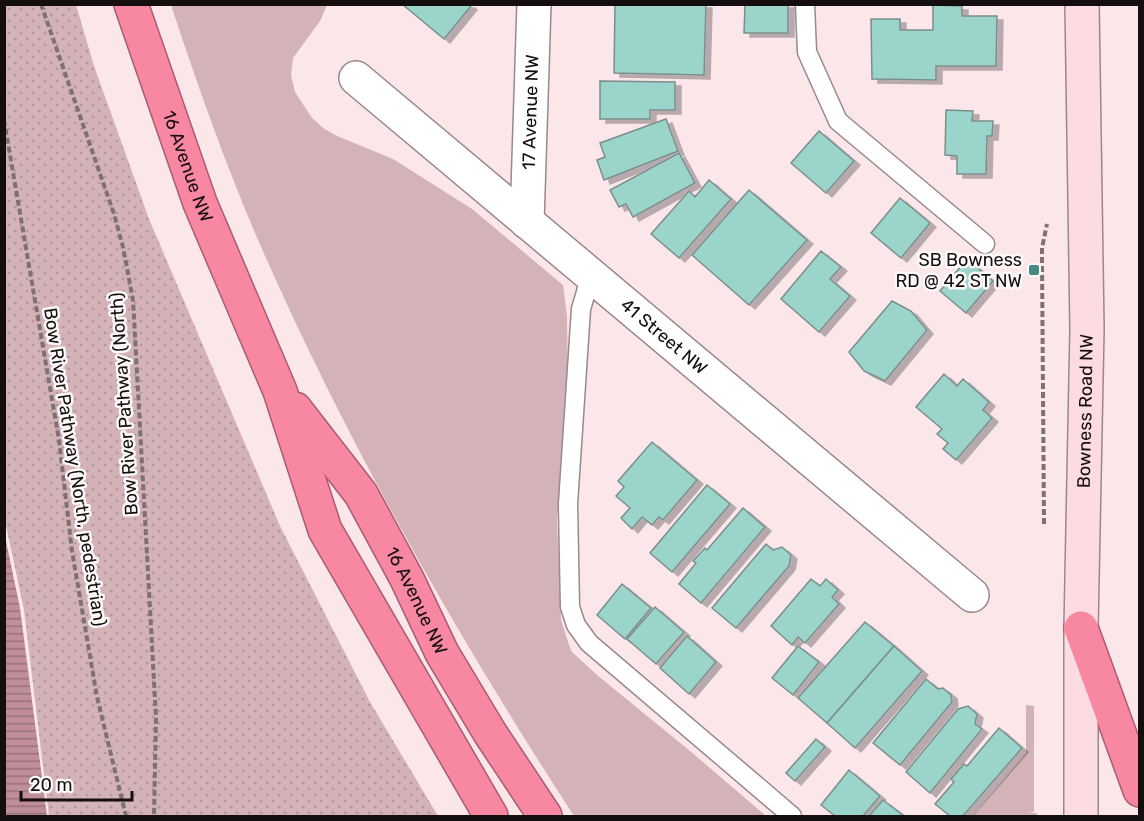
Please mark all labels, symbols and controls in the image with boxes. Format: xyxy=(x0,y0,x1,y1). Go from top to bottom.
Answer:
street label: 17 Avenue NW xyxy=(518,54,543,170)
street label: 16 Avenue NW xyxy=(158,108,218,226)
place label: SB Bowness RD @ 42 ST NW xyxy=(895,249,1022,292)
marker: SB Bowness RD @ 42 ST NW xyxy=(1027,263,1041,277)
street label: Bow River Pathway (North) xyxy=(105,292,143,516)
street label: 41 Street NW xyxy=(616,294,712,379)
street label: Bow River Pathway (North, pedestrian) xyxy=(39,306,111,628)
street label: Bowness Road NW xyxy=(1073,334,1098,488)
street label: 16 Avenue NW xyxy=(381,543,452,658)
scale bar xyxy=(21,764,132,802)
text: 20 m xyxy=(30,774,72,796)

